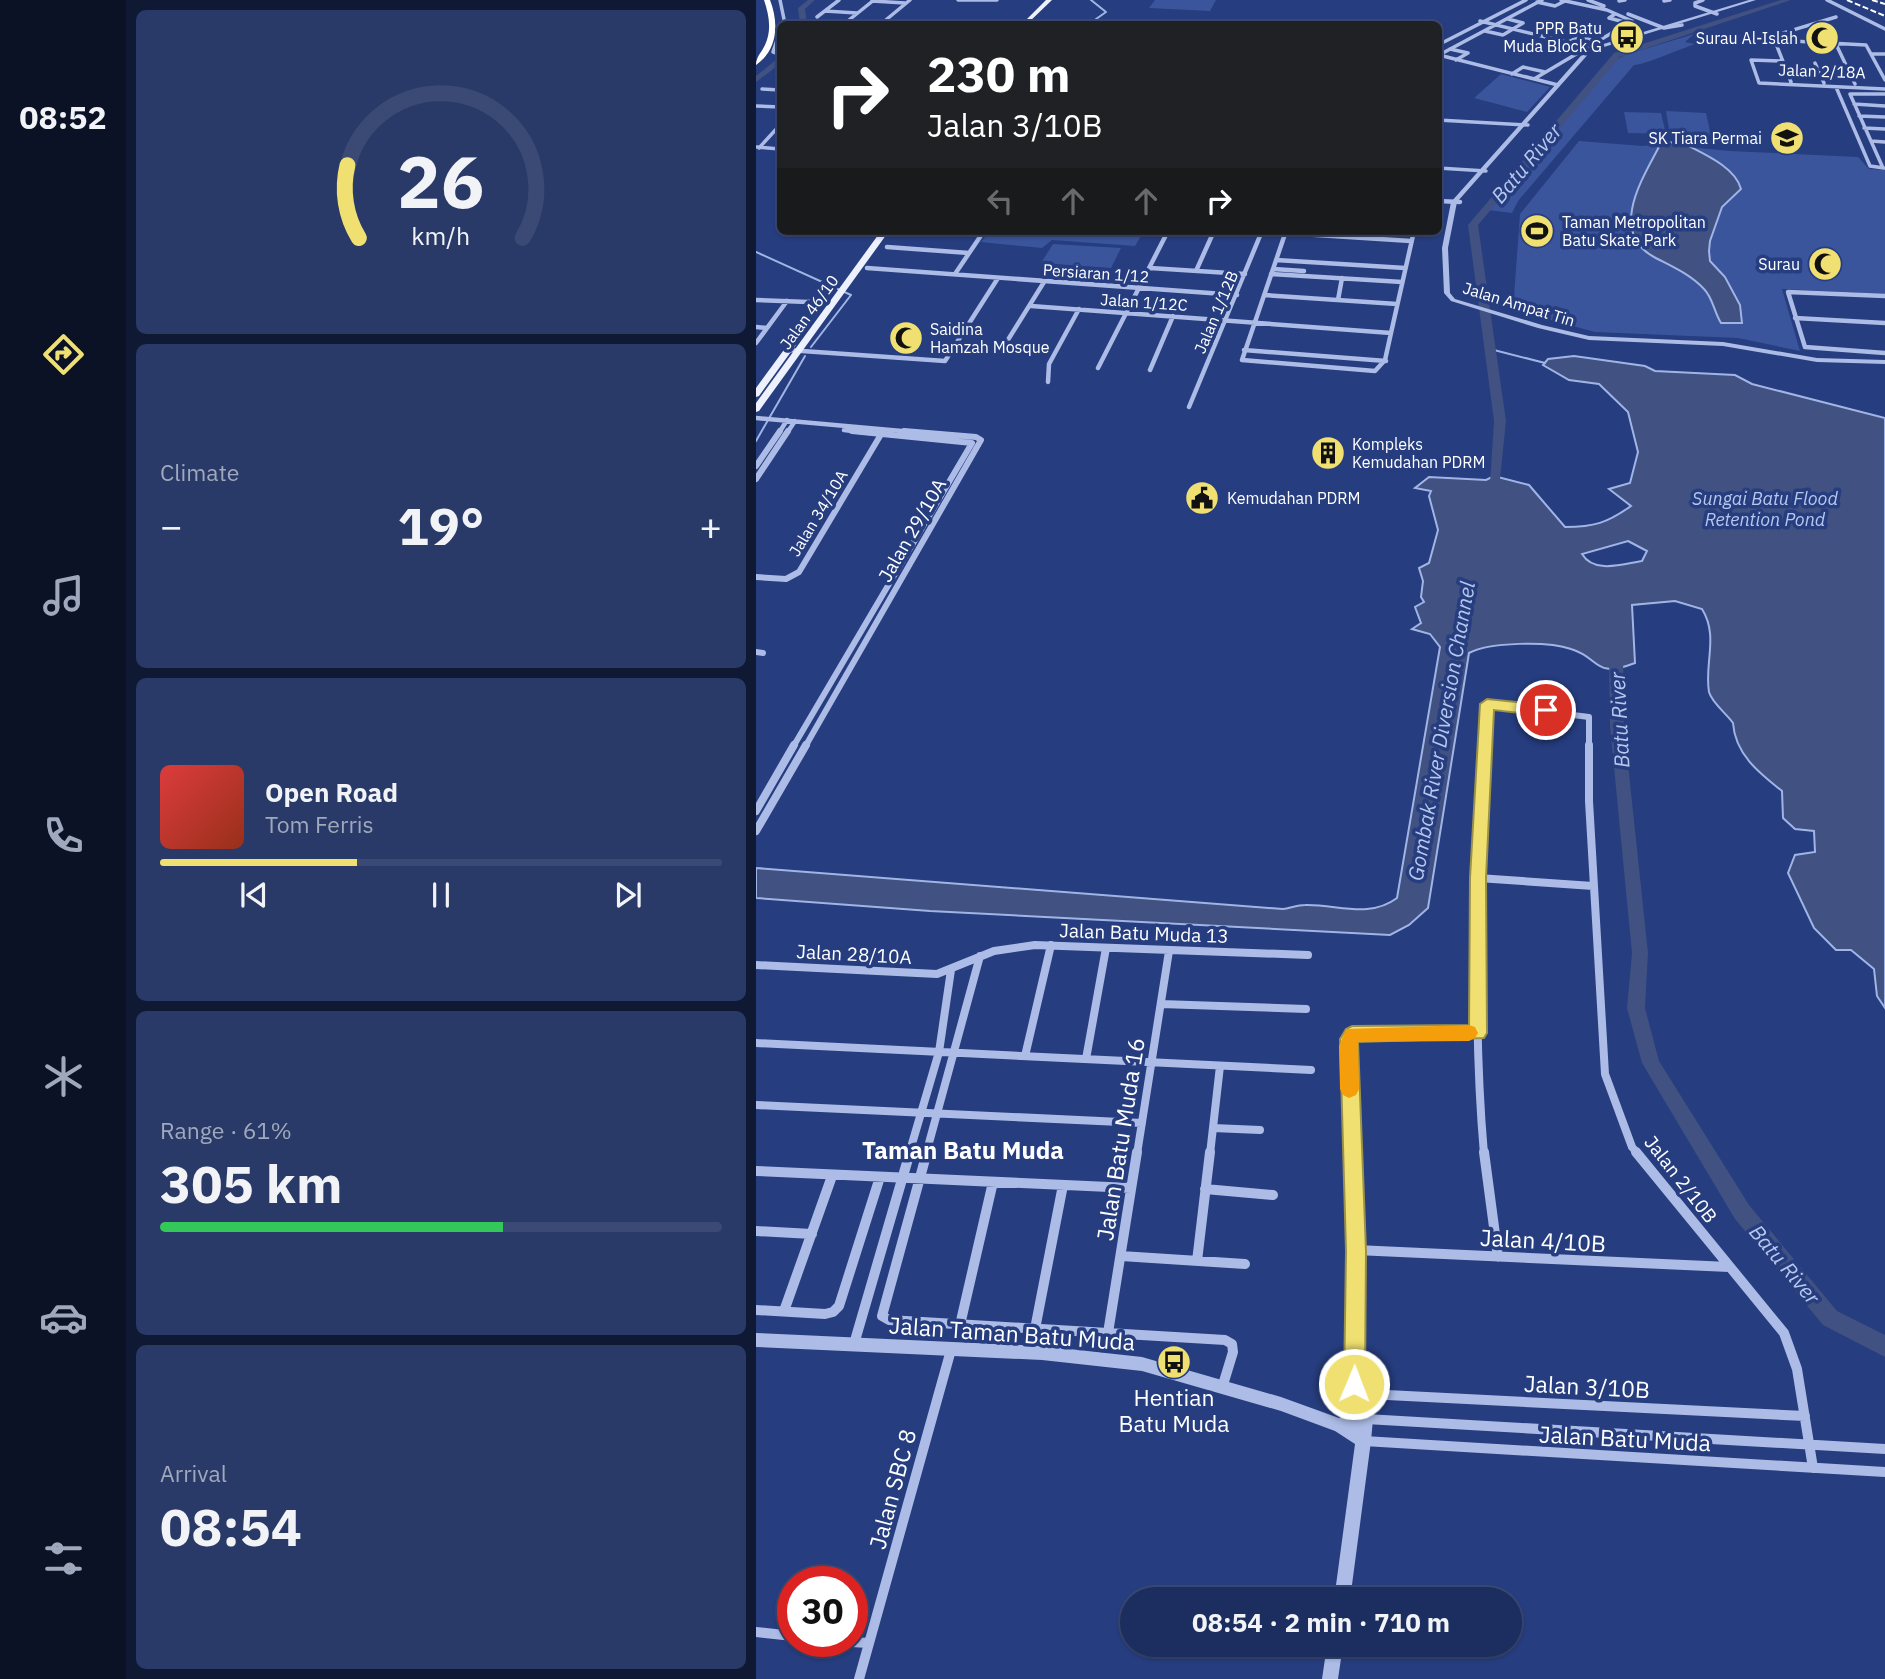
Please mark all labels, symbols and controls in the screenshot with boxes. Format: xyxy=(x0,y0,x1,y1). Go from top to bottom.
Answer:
place label: PPR Batu Muda Block G xyxy=(1503,18,1602,56)
bus stop icon: PPR Batu Muda Block G xyxy=(1608,18,1646,56)
mosque icon: Surau Al-Islah xyxy=(1803,19,1841,57)
place label: Surau Al-Islah xyxy=(1696,28,1798,48)
text: 230 m xyxy=(927,42,1071,105)
icon: right xyxy=(812,49,903,140)
street label: Jalan 2/18A xyxy=(1778,59,1866,83)
text: 08:52 xyxy=(19,96,107,138)
text: Jalan 3/10B xyxy=(927,104,1103,146)
water label: Batu River xyxy=(1484,116,1568,209)
school or university icon: SK Tiara Permai xyxy=(1768,119,1806,157)
place label: SK Tiara Permai xyxy=(1648,128,1762,148)
text: 26 xyxy=(397,133,485,228)
icon: left xyxy=(981,182,1019,220)
icon: ahead xyxy=(1054,182,1092,220)
icon: ahead xyxy=(1127,182,1165,220)
icon: right xyxy=(1200,182,1238,220)
sports icon: Taman Metropolitan Batu Skate Park xyxy=(1518,212,1556,250)
place label: Taman Metropolitan Batu Skate Park xyxy=(1562,212,1706,250)
text: km/h xyxy=(412,219,470,252)
mosque icon: Surau xyxy=(1806,245,1844,283)
place label: Surau xyxy=(1758,254,1800,274)
street label: Persiaran 1/12 xyxy=(1042,259,1150,287)
street label: Jalan 1/12B xyxy=(1190,268,1242,356)
street label: Jalan 46/10 xyxy=(775,271,843,353)
street label: Jalan Ampat Tin xyxy=(1461,277,1577,331)
street label: Jalan 1/12C xyxy=(1100,289,1188,315)
mosque icon: Saidina Hamzah Mosque xyxy=(887,319,925,357)
place label: Saidina Hamzah Mosque xyxy=(930,319,1050,357)
icon: directions xyxy=(39,330,88,379)
building icon: Kompleks Kemudahan PDRM xyxy=(1309,434,1347,472)
place label: Kompleks Kemudahan PDRM xyxy=(1352,434,1486,472)
text: Climate xyxy=(160,457,239,487)
street label: Jalan 34/10A xyxy=(784,466,852,560)
street label: Jalan 29/10A xyxy=(873,474,951,586)
public building icon: Kemudahan PDRM xyxy=(1183,479,1221,517)
water label: Sungai Batu Flood Retention Pond xyxy=(1692,487,1838,531)
place label: Kemudahan PDRM xyxy=(1227,488,1361,508)
text: 19° xyxy=(398,492,484,559)
text: − xyxy=(160,501,183,550)
text: + xyxy=(699,501,722,550)
icon: music xyxy=(39,571,88,620)
water label: Gombak River Diversion Channel xyxy=(1401,579,1481,883)
water label: Batu River xyxy=(1602,670,1635,769)
pin xyxy=(1516,680,1576,740)
icon: arrive xyxy=(1527,691,1565,729)
text: Open Road xyxy=(265,775,398,809)
text: Tom Ferris xyxy=(265,809,374,839)
icon: phone xyxy=(39,811,88,860)
icon: previous xyxy=(235,876,273,914)
icon: pause xyxy=(422,876,460,914)
icon: next xyxy=(609,876,647,914)
street label: Jalan Batu Muda 13 xyxy=(1059,918,1229,948)
street label: Jalan 28/10A xyxy=(796,939,912,969)
street label: Jalan Batu Muda 16 xyxy=(1089,1035,1151,1243)
icon: climate xyxy=(39,1052,88,1101)
text: Range · 61% xyxy=(160,1115,292,1145)
street label: Jalan 2/10B xyxy=(1639,1131,1723,1227)
district label: Taman Batu Muda xyxy=(862,1134,1064,1166)
text: 305 km xyxy=(160,1150,342,1217)
water label: Batu River xyxy=(1743,1218,1827,1311)
street label: Jalan 4/10B xyxy=(1479,1222,1607,1258)
icon: car xyxy=(39,1293,88,1342)
street label: Jalan Taman Batu Muda xyxy=(888,1309,1136,1357)
bus stop icon: Hentian Batu Muda xyxy=(1155,1343,1193,1381)
position arrow xyxy=(1317,1347,1391,1421)
street label: Jalan 3/10B xyxy=(1523,1368,1651,1404)
place label: Hentian Batu Muda xyxy=(1118,1382,1230,1438)
street label: Jalan Batu Muda xyxy=(1538,1419,1712,1457)
street label: Jalan SBC 8 xyxy=(862,1426,922,1552)
text: Arrival xyxy=(160,1458,227,1488)
text: 08:54 xyxy=(160,1493,302,1560)
icon: filters xyxy=(39,1534,88,1583)
speed limit sign: 30 xyxy=(777,1566,868,1657)
text: 08:54 · 2 min · 710 m xyxy=(1192,1605,1450,1639)

